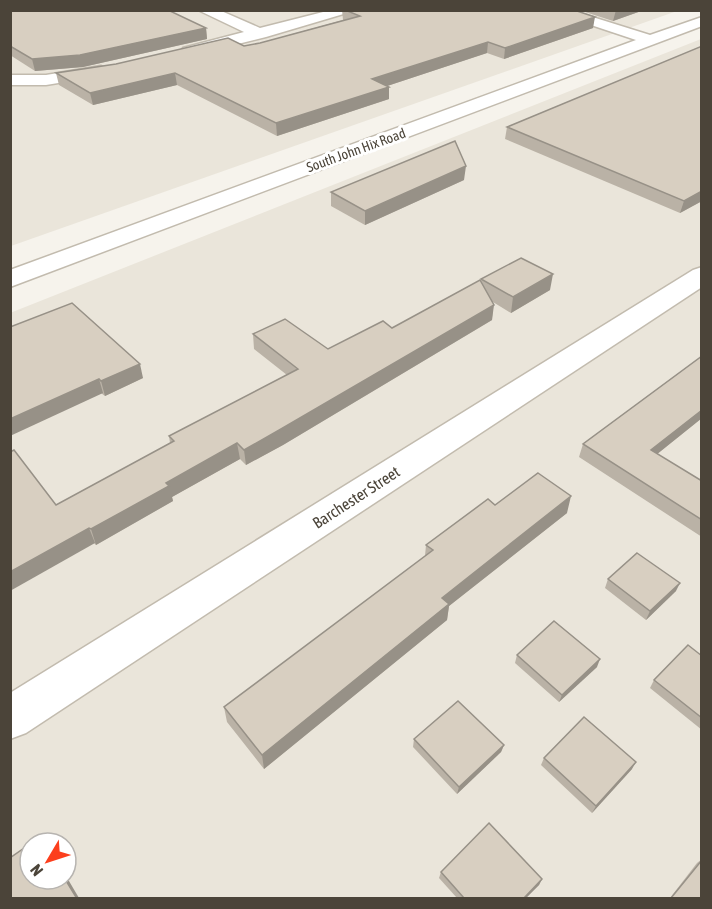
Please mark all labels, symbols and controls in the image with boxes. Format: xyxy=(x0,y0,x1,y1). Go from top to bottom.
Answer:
street label: South John Hix Road xyxy=(304,125,408,175)
street label: Barchester Street xyxy=(309,462,403,532)
north arrow xyxy=(18,831,78,891)
text: N xyxy=(26,861,46,880)

